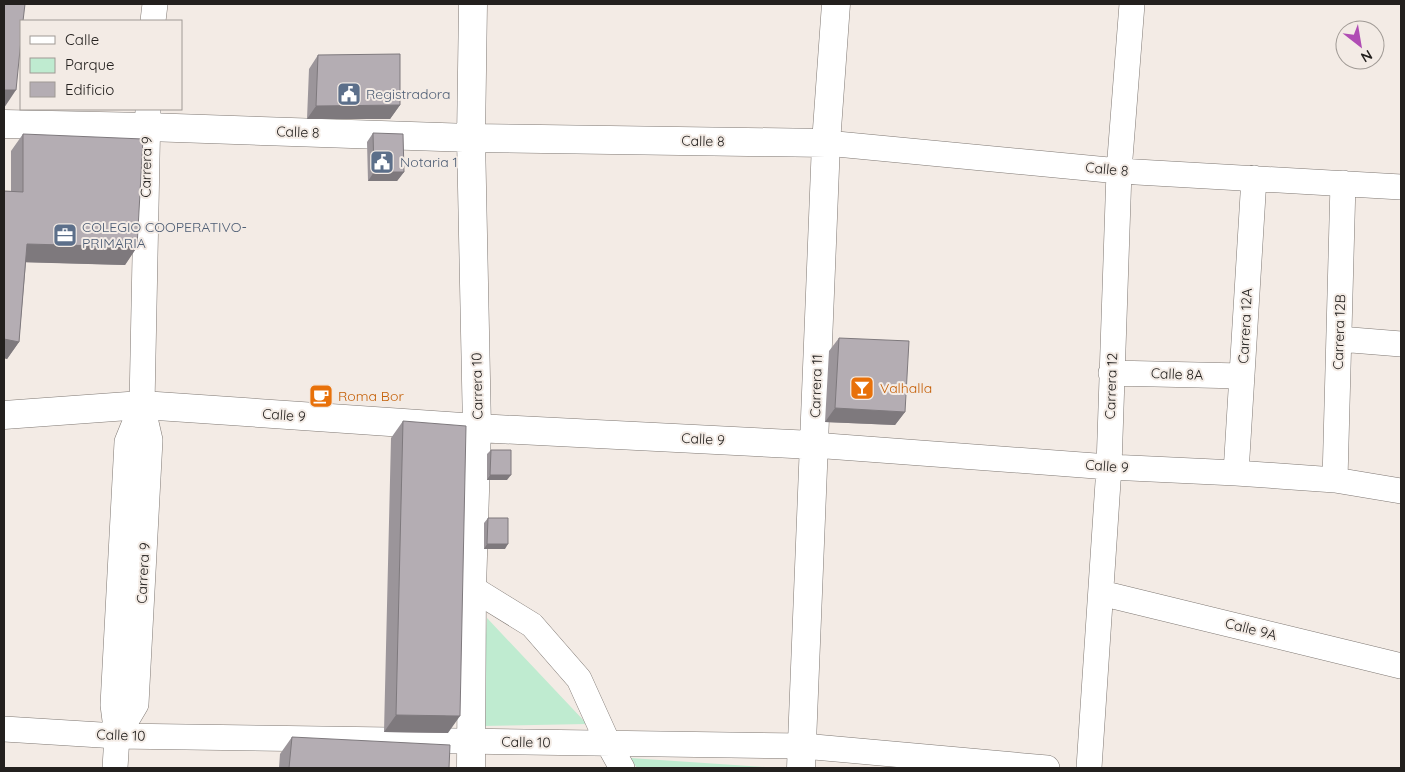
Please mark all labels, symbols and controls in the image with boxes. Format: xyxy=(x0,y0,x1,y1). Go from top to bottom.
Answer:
legend xyxy=(20,20,182,110)
north arrow xyxy=(1335,20,1385,70)
text: Calle xyxy=(65,30,99,49)
text: N xyxy=(1358,46,1376,67)
text: Parque xyxy=(65,55,115,74)
text: Edificio xyxy=(65,80,114,99)
public building icon: Registradora xyxy=(336,81,362,107)
place label: Registradora xyxy=(366,85,451,103)
street label: Calle 8 xyxy=(276,122,320,142)
street label: Calle 8 xyxy=(681,132,725,150)
street label: Carrera 9 xyxy=(136,136,156,198)
public building icon: Notaria 1 xyxy=(369,149,395,175)
place label: Notaria 1 xyxy=(400,153,458,171)
street label: Calle 8 xyxy=(1085,158,1129,180)
place label: COLEGIO COOPERATIVO- PRIMARIA xyxy=(82,218,247,252)
office icon: COLEGIO COOPERATIVO- PRIMARIA xyxy=(52,222,78,248)
street label: Carrera 12A xyxy=(1234,288,1256,364)
street label: Carrera 12B xyxy=(1329,294,1349,370)
street label: Carrera 10 xyxy=(467,352,487,420)
street label: Carrera 12 xyxy=(1101,352,1121,420)
street label: Carrera 11 xyxy=(806,354,826,418)
street label: Calle 8A xyxy=(1151,364,1203,384)
bar icon: Valhalla xyxy=(849,375,875,401)
place label: Valhalla xyxy=(880,379,932,397)
cafe icon: Roma Bor xyxy=(308,383,334,409)
place label: Roma Bor xyxy=(338,387,404,405)
street label: Calle 9 xyxy=(262,405,306,426)
street label: Calle 9 xyxy=(681,429,725,449)
street label: Calle 9 xyxy=(1085,456,1129,477)
street label: Carrera 9 xyxy=(132,542,154,604)
street label: Calle 9A xyxy=(1223,614,1279,644)
street label: Calle 10 xyxy=(96,725,146,745)
street label: Calle 10 xyxy=(501,733,551,751)

